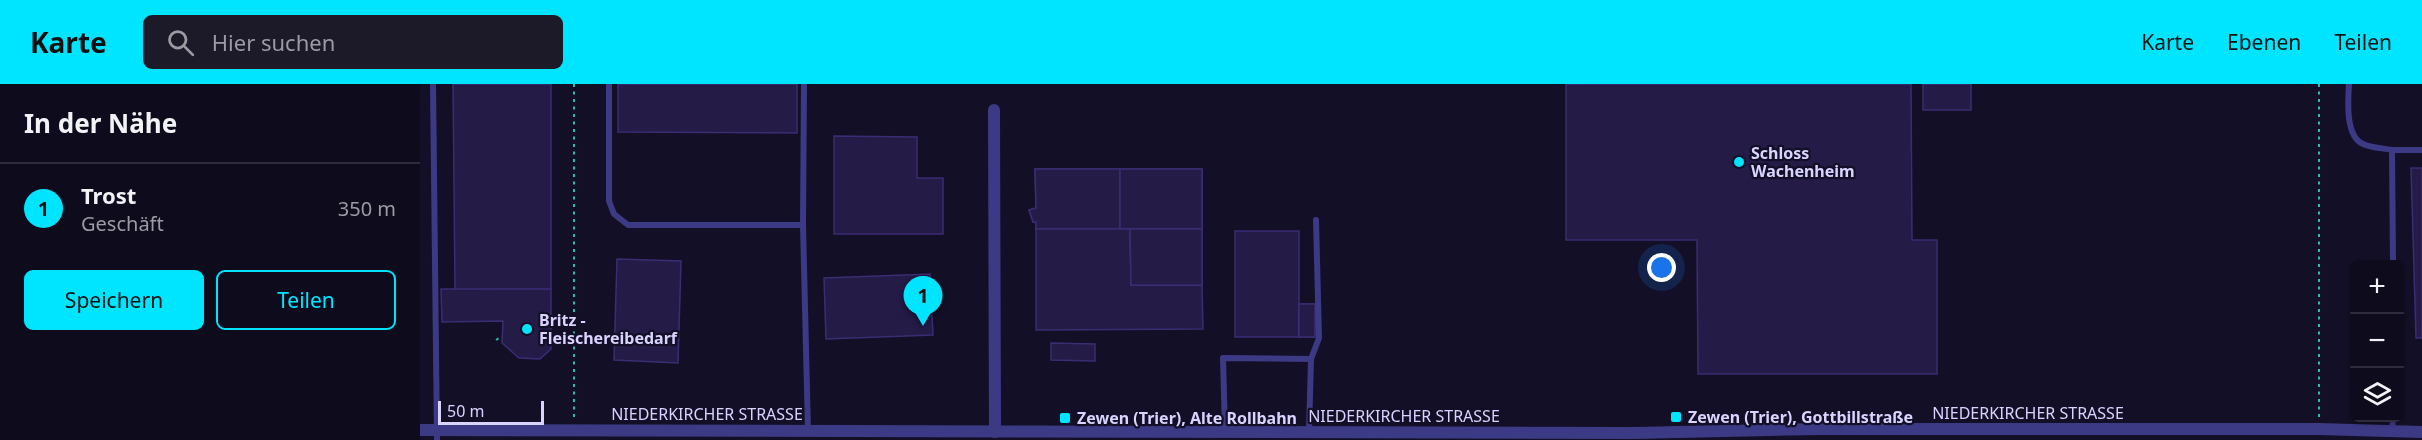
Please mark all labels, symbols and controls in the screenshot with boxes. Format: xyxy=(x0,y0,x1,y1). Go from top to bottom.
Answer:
search box xyxy=(143,15,563,69)
text: Karte xyxy=(30,23,107,61)
icon: search xyxy=(164,26,197,59)
text: Hier suchen xyxy=(212,27,335,57)
text: Karte xyxy=(2141,28,2194,56)
text: Ebenen xyxy=(2227,28,2301,56)
text: Teilen xyxy=(2334,28,2392,56)
text: In der Nähe xyxy=(24,105,177,141)
place label: Schloss Wachenheim xyxy=(1751,142,1855,182)
marker: Schloss Wachenheim xyxy=(1732,155,1746,169)
text: Trost xyxy=(81,180,136,210)
text: 1 xyxy=(38,195,49,222)
text: 350 m xyxy=(338,195,396,222)
text: Geschäft xyxy=(81,210,164,237)
your location xyxy=(1647,253,1676,282)
map controls xyxy=(2350,260,2404,422)
button: + xyxy=(2350,260,2404,314)
button: Speichern xyxy=(24,270,204,330)
button: Teilen xyxy=(216,270,396,330)
pin: 1 xyxy=(904,276,942,326)
place label: Britz - Fleischereibedarf xyxy=(539,309,678,349)
button: − xyxy=(2350,314,2404,368)
marker: Britz - Fleischereibedarf xyxy=(520,322,534,336)
button: layers xyxy=(2350,368,2404,422)
scale bar xyxy=(438,398,544,426)
text: 50 m xyxy=(447,400,484,422)
street label: NIEDERKIRCHER STRASSE xyxy=(1932,402,2124,424)
street label: NIEDERKIRCHER STRASSE xyxy=(611,403,803,425)
street label: NIEDERKIRCHER STRASSE xyxy=(1308,405,1500,427)
place label: Zewen (Trier), Gottbillstraße xyxy=(1688,406,1913,428)
place label: Zewen (Trier), Alte Rollbahn xyxy=(1077,407,1297,429)
marker: Zewen (Trier), Gottbillstraße xyxy=(1669,410,1683,424)
marker: Zewen (Trier), Alte Rollbahn xyxy=(1058,411,1072,425)

